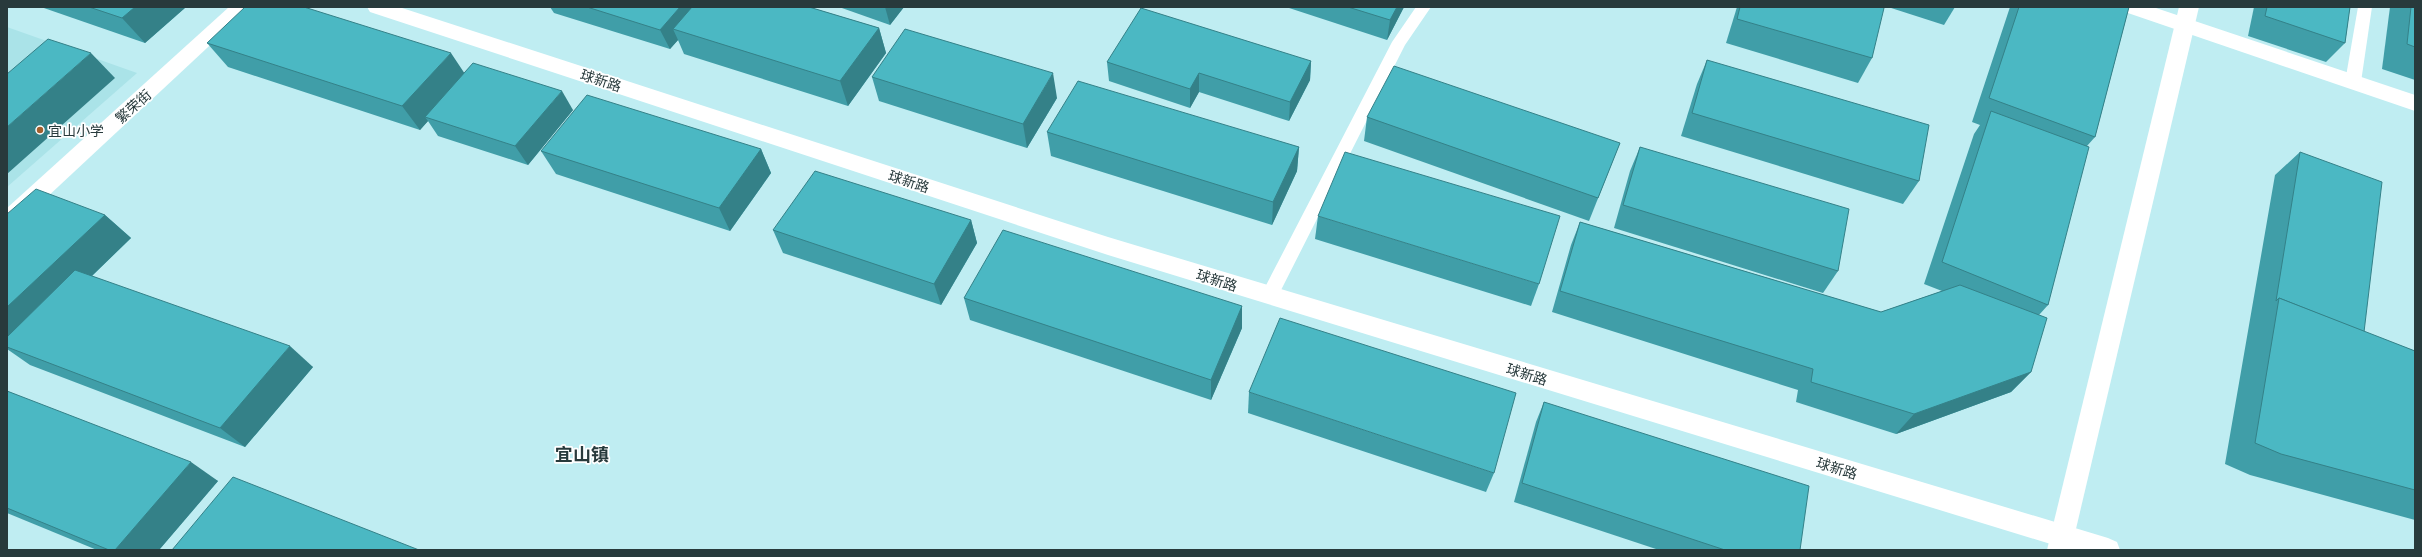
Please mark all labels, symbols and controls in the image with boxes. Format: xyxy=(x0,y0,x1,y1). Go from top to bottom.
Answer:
street label: 球新路 xyxy=(578,65,624,95)
street label: 繁荣街 xyxy=(112,86,154,126)
place label: 宜山小学 xyxy=(48,122,104,139)
marker: 宜山小学 xyxy=(35,125,45,135)
street label: 球新路 xyxy=(886,166,932,196)
street label: 球新路 xyxy=(1194,266,1240,294)
street label: 球新路 xyxy=(1504,360,1550,388)
district label: 宜山镇 xyxy=(555,443,609,465)
street label: 球新路 xyxy=(1814,454,1860,482)

